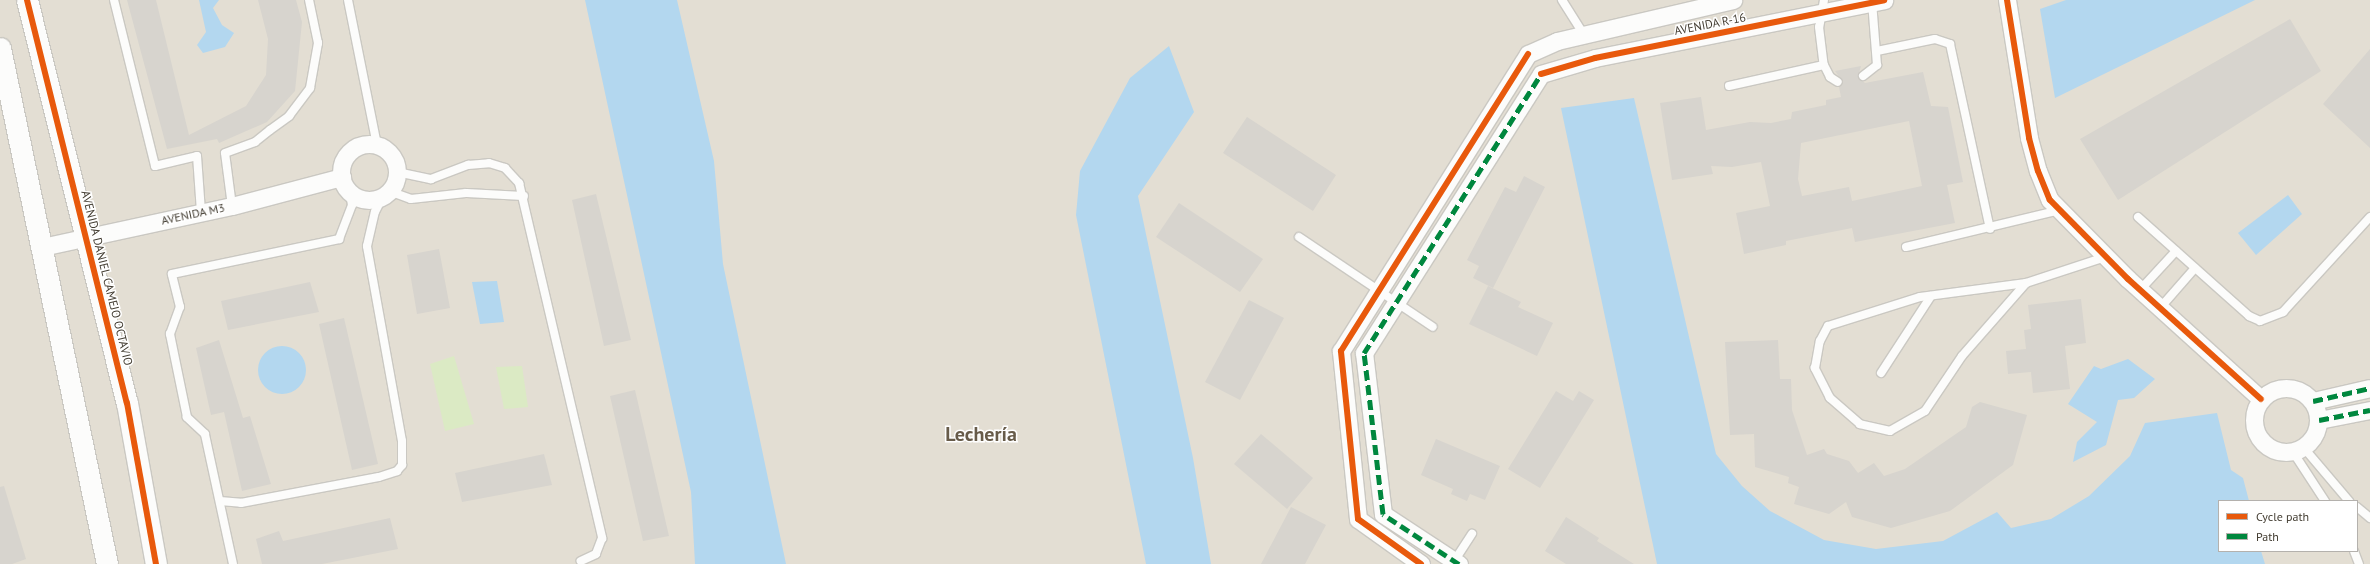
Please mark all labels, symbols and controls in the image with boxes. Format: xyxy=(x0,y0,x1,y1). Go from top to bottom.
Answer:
street label: AVENIDA R-16 xyxy=(1673,10,1747,38)
street label: AVENIDA DANIEL CAMEJO OCTAVIO xyxy=(78,188,136,368)
street label: AVENIDA M3 xyxy=(160,200,226,228)
district label: Lechería xyxy=(945,422,1017,446)
legend xyxy=(2218,500,2358,552)
text: Cycle path xyxy=(2256,509,2309,524)
text: Path xyxy=(2256,529,2279,544)

